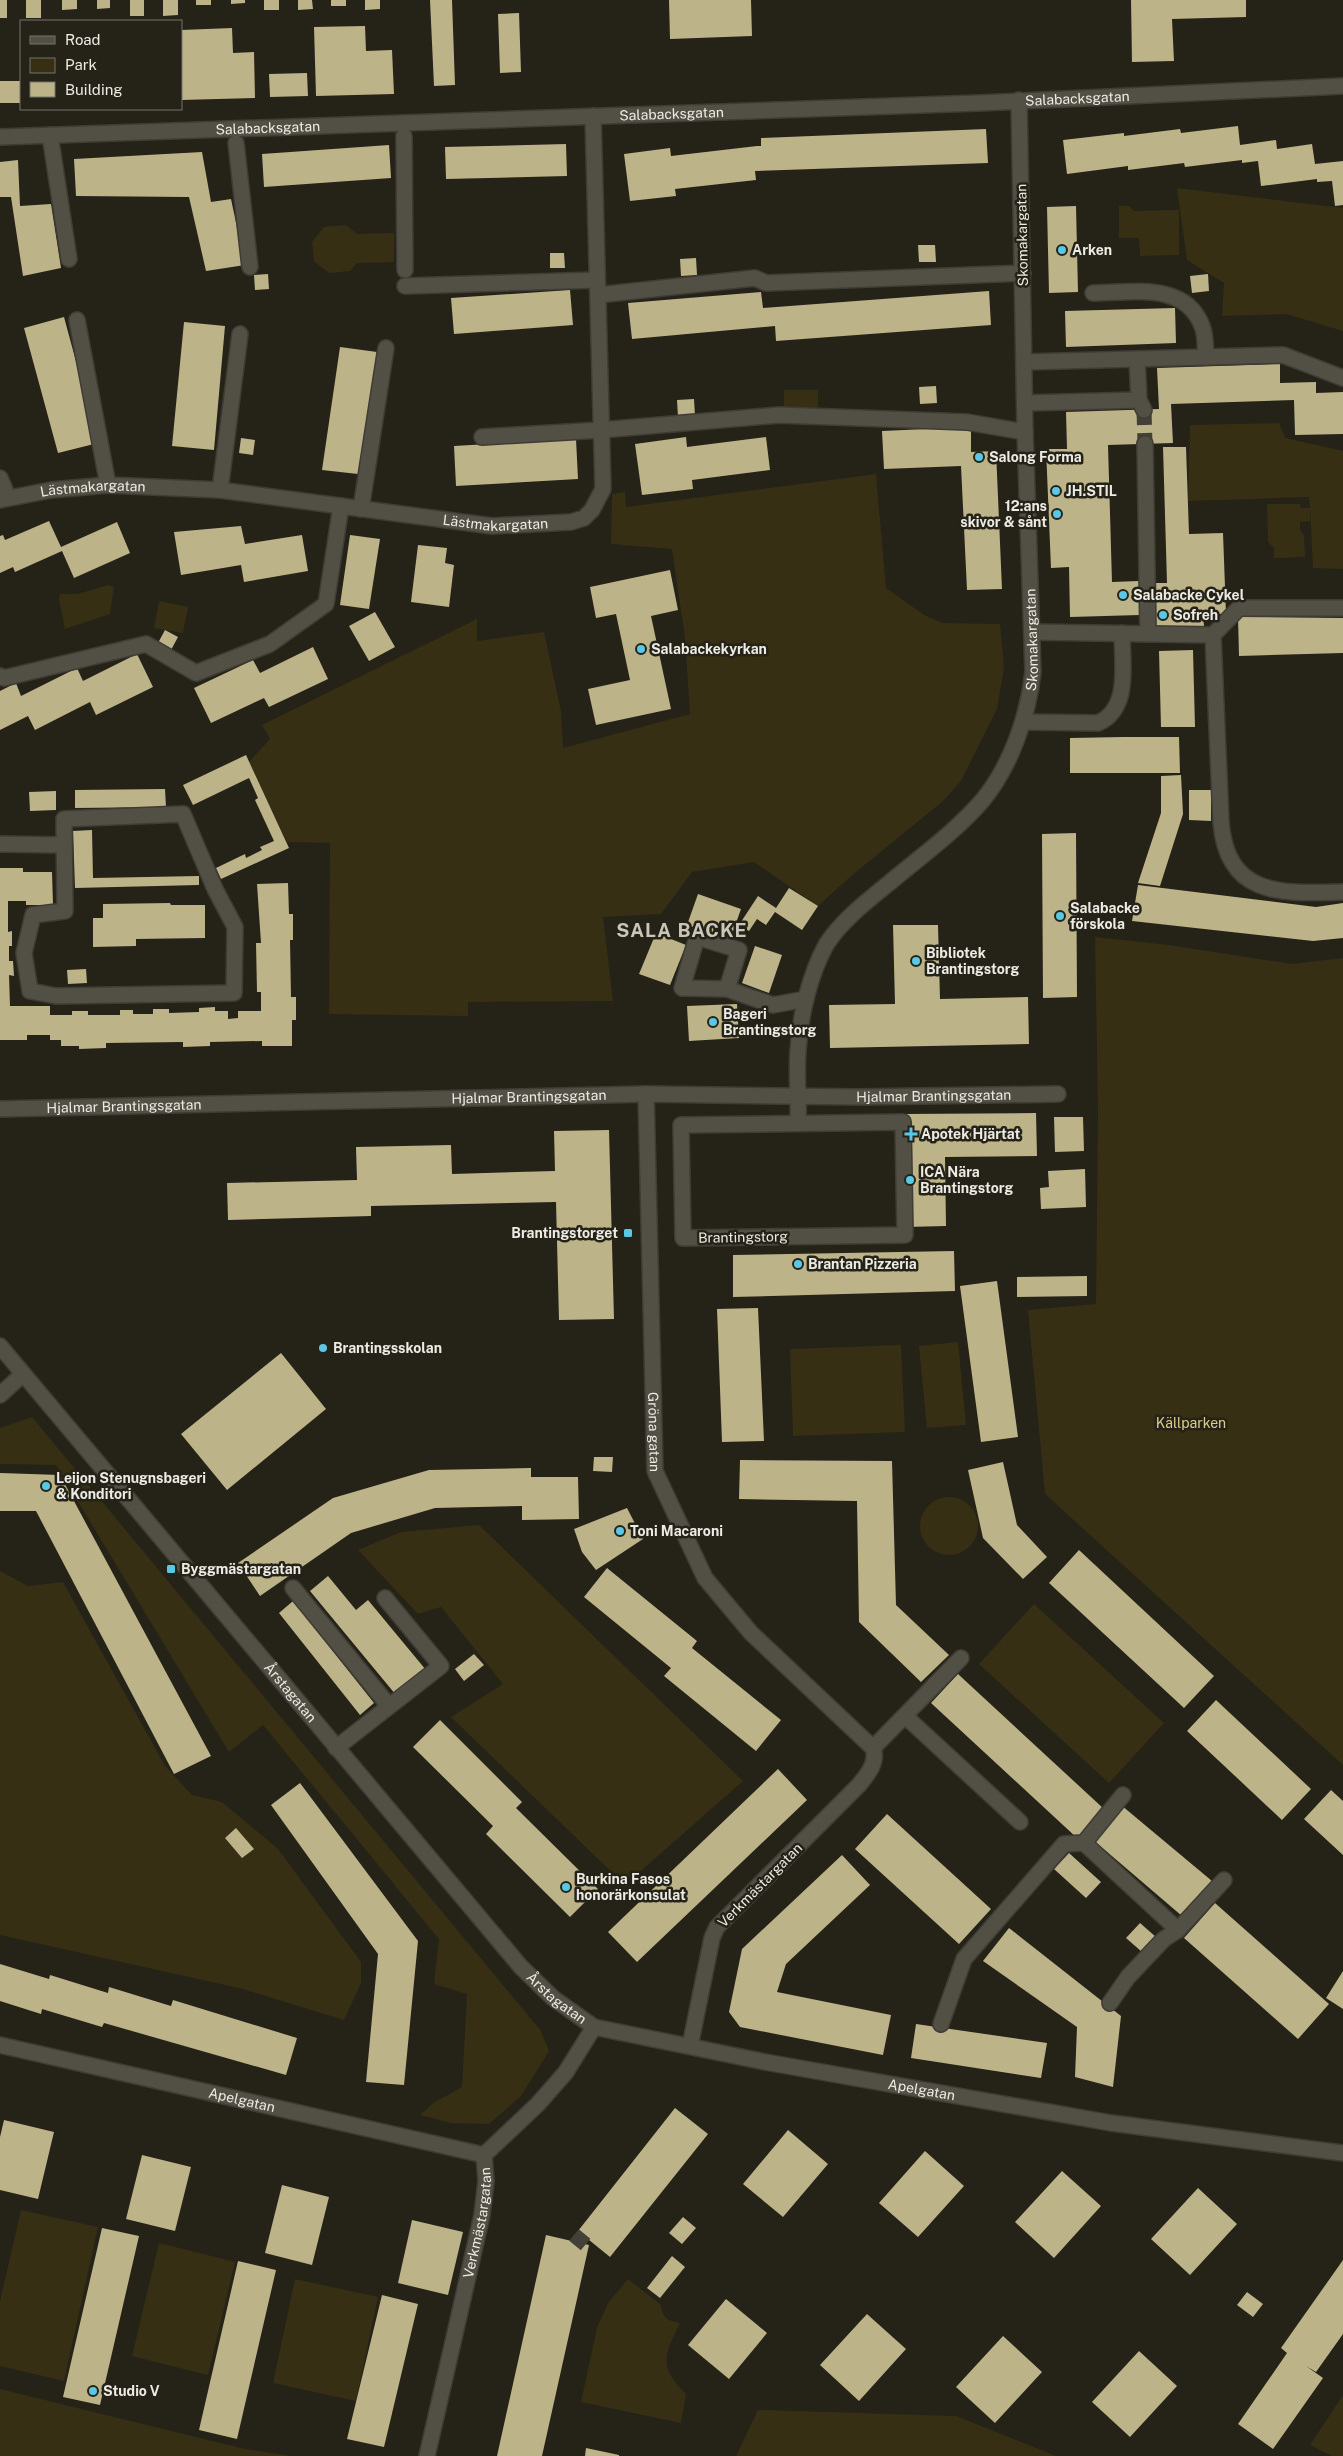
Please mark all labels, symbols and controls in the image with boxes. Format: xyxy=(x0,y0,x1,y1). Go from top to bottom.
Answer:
legend xyxy=(20,20,182,110)
text: Road xyxy=(65,31,101,48)
text: Park xyxy=(65,56,97,73)
text: Building xyxy=(65,81,123,98)
street label: Salabacksgatan xyxy=(1025,88,1130,109)
street label: Salabacksgatan xyxy=(619,104,724,123)
street label: Salabacksgatan xyxy=(215,118,320,138)
street label: Skomakargatan xyxy=(1013,184,1031,286)
place label: Arken xyxy=(1072,242,1112,258)
marker: Arken xyxy=(1056,244,1068,256)
place label: Salong Forma xyxy=(989,449,1082,465)
marker: Salong Forma xyxy=(973,451,985,463)
street label: Lästmakargatan xyxy=(39,477,146,500)
place label: JH.STIL xyxy=(1066,483,1117,499)
marker: JH.STIL xyxy=(1050,485,1062,497)
place label: 12:ans skivor & sånt xyxy=(960,498,1047,530)
marker: 12:ans skivor & sånt xyxy=(1051,508,1063,520)
street label: Lästmakargatan xyxy=(442,512,548,534)
place label: Salabacke Cykel xyxy=(1133,587,1245,603)
street label: Skomakargatan xyxy=(1022,588,1041,692)
marker: Salabacke Cykel xyxy=(1117,589,1129,601)
place label: Sofreh xyxy=(1173,607,1218,623)
marker: Sofreh xyxy=(1157,609,1169,621)
place label: Salabackekyrkan xyxy=(651,641,767,657)
marker: Salabackekyrkan xyxy=(635,643,647,655)
place label: Salabacke förskola xyxy=(1070,900,1140,932)
marker: Salabacke förskola xyxy=(1054,910,1066,922)
district label: SALA BACKE xyxy=(616,919,748,941)
place label: Bibliotek Brantingstorg xyxy=(926,945,1019,977)
marker: Bibliotek Brantingstorg xyxy=(910,955,922,967)
place label: Bageri Brantingstorg xyxy=(723,1006,816,1038)
marker: Bageri Brantingstorg xyxy=(707,1016,719,1028)
street label: Hjalmar Brantingsgatan xyxy=(451,1087,607,1107)
street label: Hjalmar Brantingsgatan xyxy=(856,1087,1011,1105)
street label: Hjalmar Brantingsgatan xyxy=(46,1096,202,1116)
place label: Apotek Hjärtat xyxy=(921,1126,1020,1142)
marker: Apotek Hjärtat xyxy=(905,1128,917,1140)
place label: ICA Nära Brantingstorg xyxy=(920,1164,1013,1196)
marker: ICA Nära Brantingstorg xyxy=(904,1174,916,1186)
place label: Brantingstorget xyxy=(511,1225,618,1241)
marker: Brantingstorget xyxy=(622,1227,634,1239)
street label: Brantingstorg xyxy=(698,1228,788,1246)
place label: Brantan Pizzeria xyxy=(808,1256,917,1272)
marker: Brantan Pizzeria xyxy=(792,1258,804,1270)
place label: Brantingsskolan xyxy=(333,1340,442,1356)
marker: Brantingsskolan xyxy=(317,1342,329,1354)
street label: Gröna gatan xyxy=(645,1392,663,1472)
park label: Källparken xyxy=(1156,1415,1226,1431)
place label: Leijon Stenugnsbageri & Konditori xyxy=(56,1470,206,1502)
marker: Leijon Stenugnsbageri & Konditori xyxy=(40,1480,52,1492)
place label: Toni Macaroni xyxy=(630,1523,723,1539)
marker: Toni Macaroni xyxy=(614,1525,626,1537)
place label: Byggmästargatan xyxy=(181,1561,301,1577)
marker: Byggmästargatan xyxy=(165,1563,177,1575)
street label: Årstagatan xyxy=(261,1658,320,1725)
street label: Verkmästargatan xyxy=(715,1840,805,1930)
place label: Burkina Fasos honorärkonsulat xyxy=(576,1871,686,1903)
marker: Burkina Fasos honorärkonsulat xyxy=(560,1881,572,1893)
street label: Årstagatan xyxy=(523,1968,590,2027)
street label: Apelgatan xyxy=(887,2076,956,2103)
street label: Apelgatan xyxy=(207,2085,277,2115)
street label: Verkmästargatan xyxy=(460,2167,494,2280)
place label: Studio V xyxy=(103,2383,160,2399)
marker: Studio V xyxy=(87,2385,99,2397)

